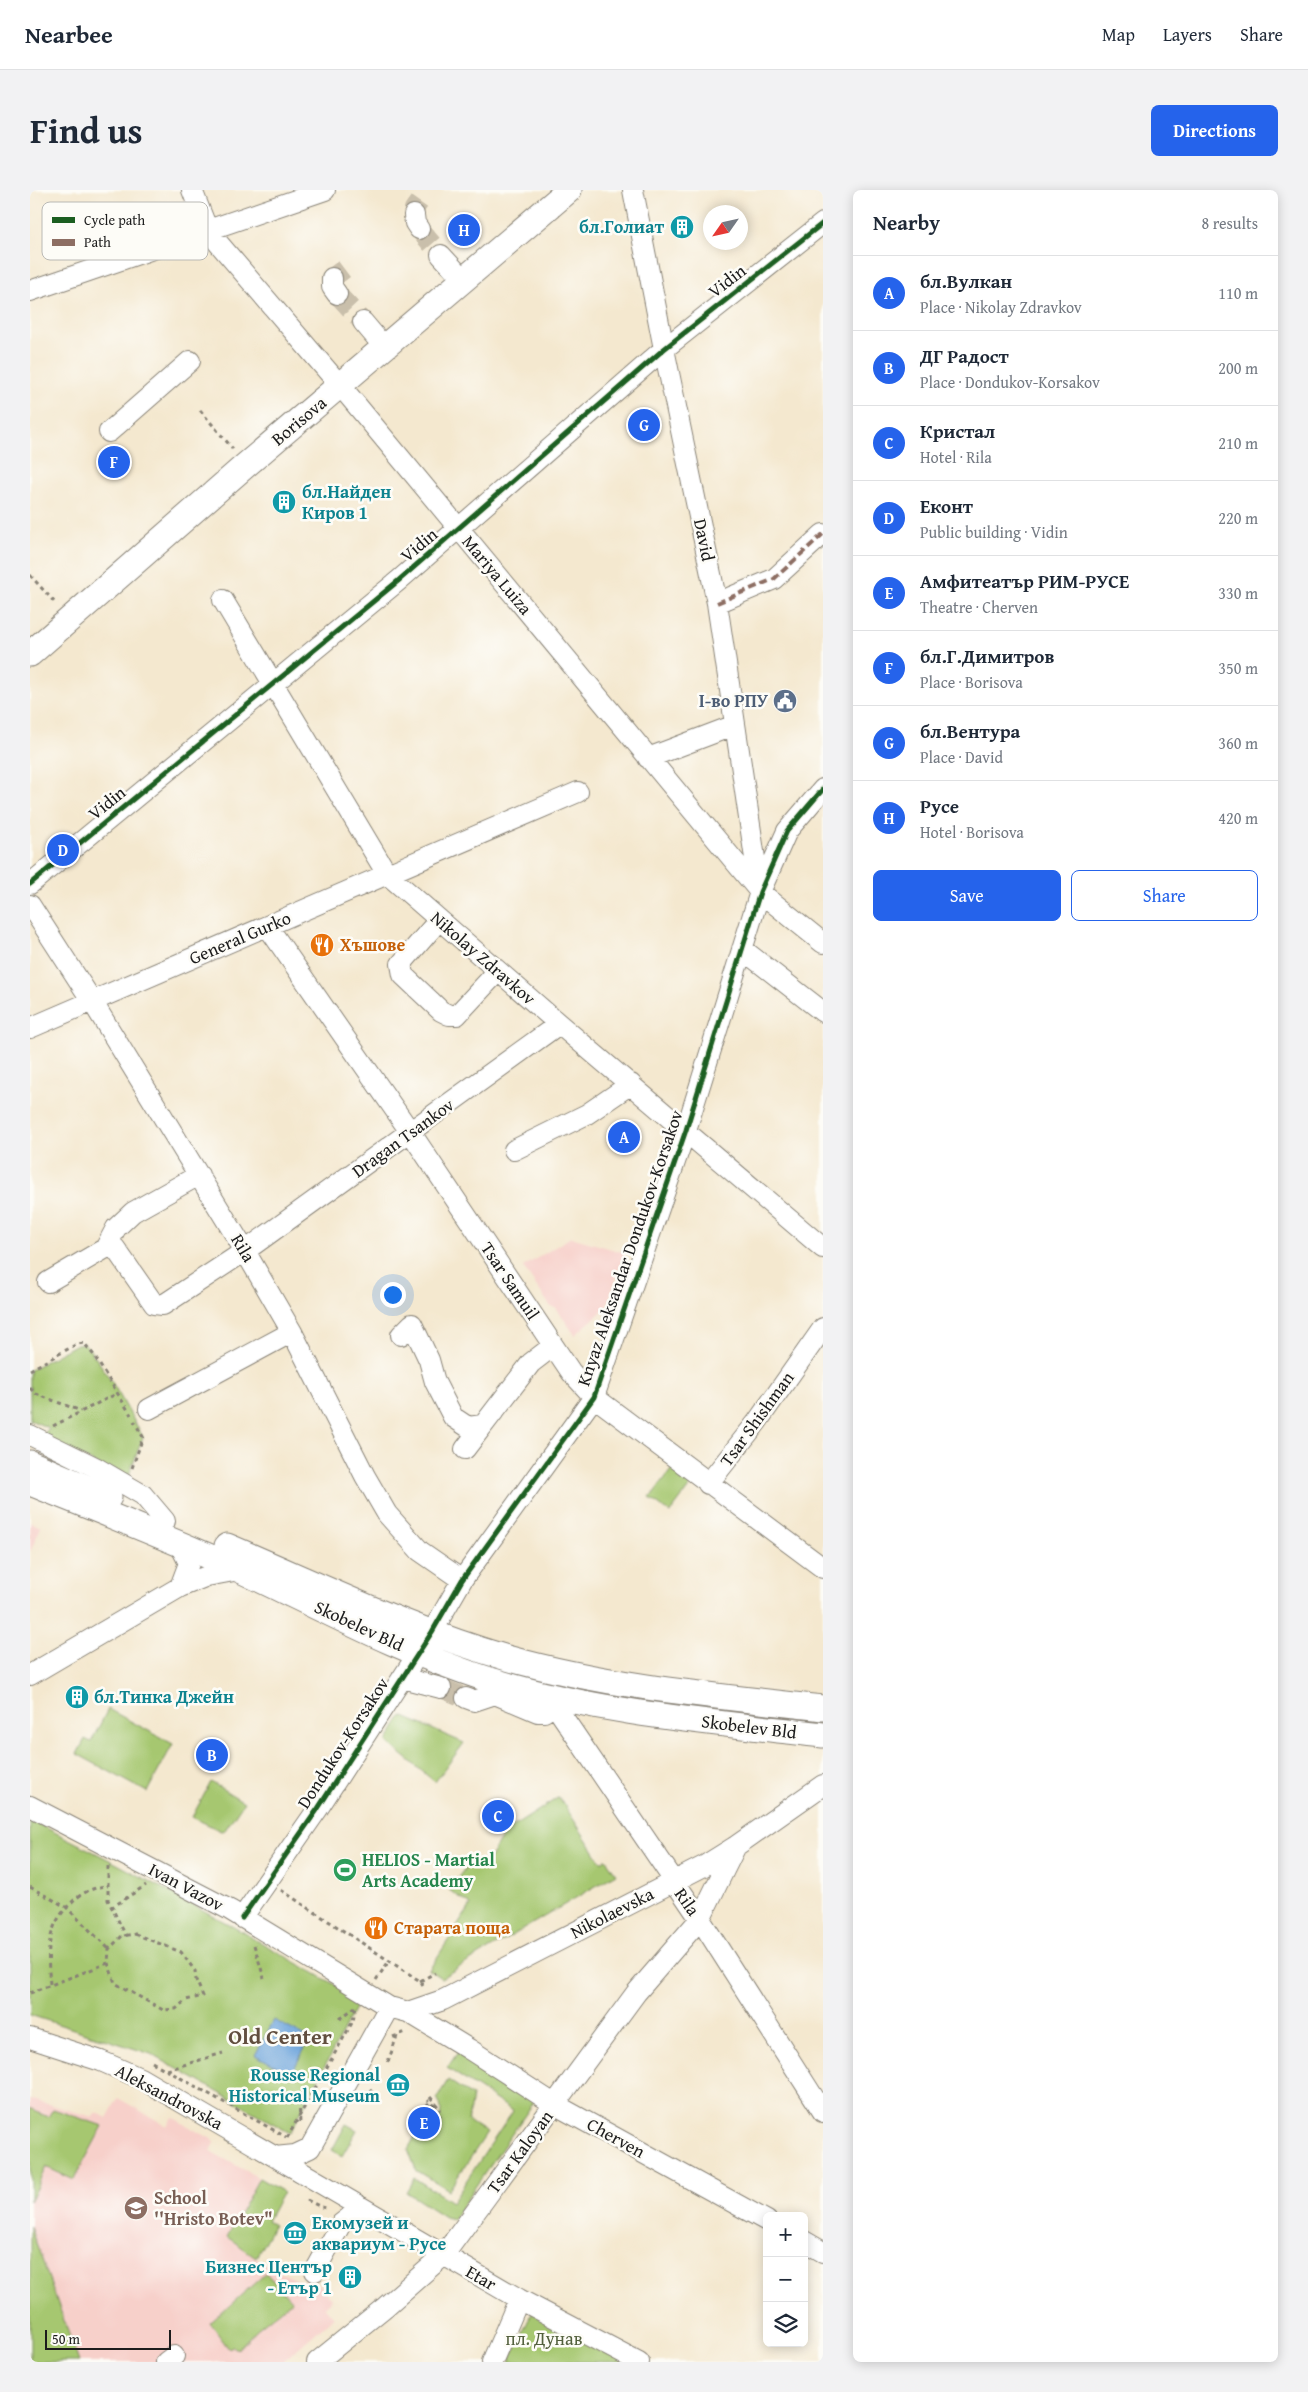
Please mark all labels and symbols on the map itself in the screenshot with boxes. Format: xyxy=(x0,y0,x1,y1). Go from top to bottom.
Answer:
legend xyxy=(42,202,208,260)
north arrow xyxy=(703,205,748,250)
text: Cycle path xyxy=(84,210,145,230)
pin: H xyxy=(448,211,480,249)
place label: бл.Голиат xyxy=(579,213,664,240)
building icon: бл.Голиат xyxy=(669,214,695,240)
text: Path xyxy=(84,232,111,252)
street label: Vidin xyxy=(702,257,751,304)
street label: Borisova xyxy=(265,389,333,452)
pin: G xyxy=(628,406,660,444)
pin: F xyxy=(98,443,130,481)
place label: бл.Найден Киров 1 xyxy=(302,478,391,526)
building icon: бл.Найден Киров 1 xyxy=(271,489,297,515)
street label: David xyxy=(687,516,722,564)
street label: Vidin xyxy=(394,521,443,568)
street label: Mariya Luiza xyxy=(456,529,539,621)
place label: I-во РПУ xyxy=(699,687,769,714)
public building icon: I-во РПУ xyxy=(772,688,798,714)
street label: Vidin xyxy=(82,779,131,826)
pin: D xyxy=(47,831,79,869)
street label: General Gurko xyxy=(185,904,295,971)
street label: Nikolay Zdravkov xyxy=(425,904,542,1011)
place label: Хъшове xyxy=(340,931,405,958)
restaurant icon: Хъшове xyxy=(309,932,335,958)
street label: Dragan Tsankov xyxy=(346,1091,459,1184)
street label: Knyaz Aleksandar Dondukov-Korsakov xyxy=(573,1107,687,1389)
pin: A xyxy=(608,1118,640,1156)
street label: Rila xyxy=(224,1228,263,1268)
street label: Tsar Samuil xyxy=(474,1236,546,1325)
your location xyxy=(380,1282,406,1308)
street label: Tsar Shishman xyxy=(713,1366,800,1472)
street label: Skobelev Bld xyxy=(310,1593,409,1658)
street label: Dondukov-Korsakov xyxy=(290,1672,395,1814)
place label: бл.Тинка Джейн xyxy=(94,1683,234,1710)
building icon: бл.Тинка Джейн xyxy=(64,1684,90,1710)
street label: Skobelev Bld xyxy=(700,1707,799,1746)
pin: B xyxy=(196,1736,228,1774)
pin: C xyxy=(482,1797,514,1835)
place label: HELIOS - Martial Arts Academy xyxy=(362,1846,495,1894)
street label: Ivan Vazov xyxy=(144,1855,229,1918)
sports icon: HELIOS - Martial Arts Academy xyxy=(332,1857,358,1883)
street label: Nikolaevska xyxy=(565,1880,659,1945)
street label: Rila xyxy=(668,1882,707,1922)
place label: Старата поща xyxy=(394,1914,511,1941)
restaurant icon: Старата поща xyxy=(363,1915,389,1941)
district label: Old Center xyxy=(228,2020,332,2052)
street label: Aleksandrovska xyxy=(111,2057,228,2137)
place label: Rousse Regional Historical Museum xyxy=(229,2061,381,2109)
museum icon: Rousse Regional Historical Museum xyxy=(385,2072,411,2098)
pin: E xyxy=(408,2104,440,2142)
street label: Tsar Kaloyan xyxy=(480,2104,559,2199)
street label: Cherven xyxy=(582,2111,650,2165)
place label: School ''Hristo Botev" xyxy=(154,2184,273,2232)
school or university icon: School ''Hristo Botev" xyxy=(123,2195,149,2221)
place label: Екомузей и аквариум - Русе xyxy=(312,2209,447,2257)
museum icon: Екомузей и аквариум - Русе xyxy=(282,2220,308,2246)
place label: Бизнес Център - Етър 1 xyxy=(205,2253,332,2301)
street label: Etar xyxy=(461,2258,502,2297)
building icon: Бизнес Център - Етър 1 xyxy=(337,2264,363,2290)
park label: пл. Дунав xyxy=(506,2325,583,2352)
scale bar xyxy=(45,2327,171,2350)

